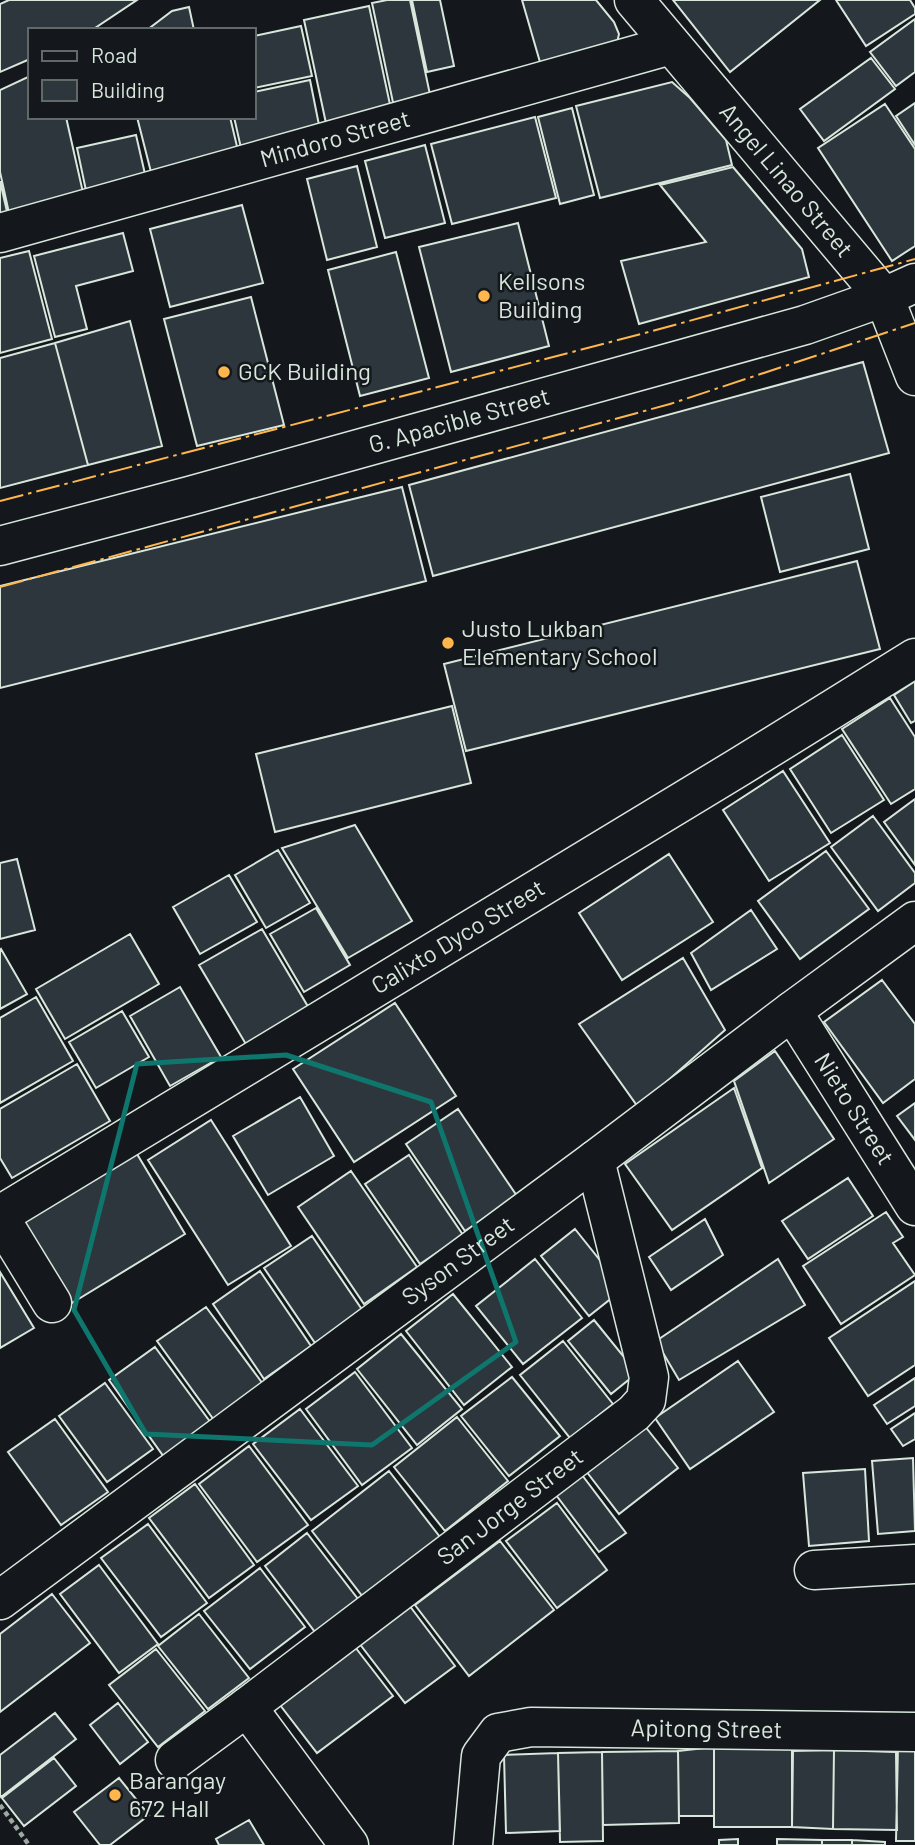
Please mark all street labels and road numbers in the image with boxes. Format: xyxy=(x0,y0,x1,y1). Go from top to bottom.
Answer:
street label: Angel Linao Street xyxy=(714,97,860,262)
street label: Mindoro Street xyxy=(256,103,413,172)
street label: G. Apacible Street xyxy=(365,381,553,458)
street label: Calixto Dyco Street xyxy=(366,872,549,999)
street label: Nieto Street xyxy=(809,1047,901,1170)
street label: Syson Street xyxy=(396,1209,519,1311)
street label: San Jorge Street xyxy=(431,1441,588,1570)
street label: Apitong Street xyxy=(631,1712,782,1743)

